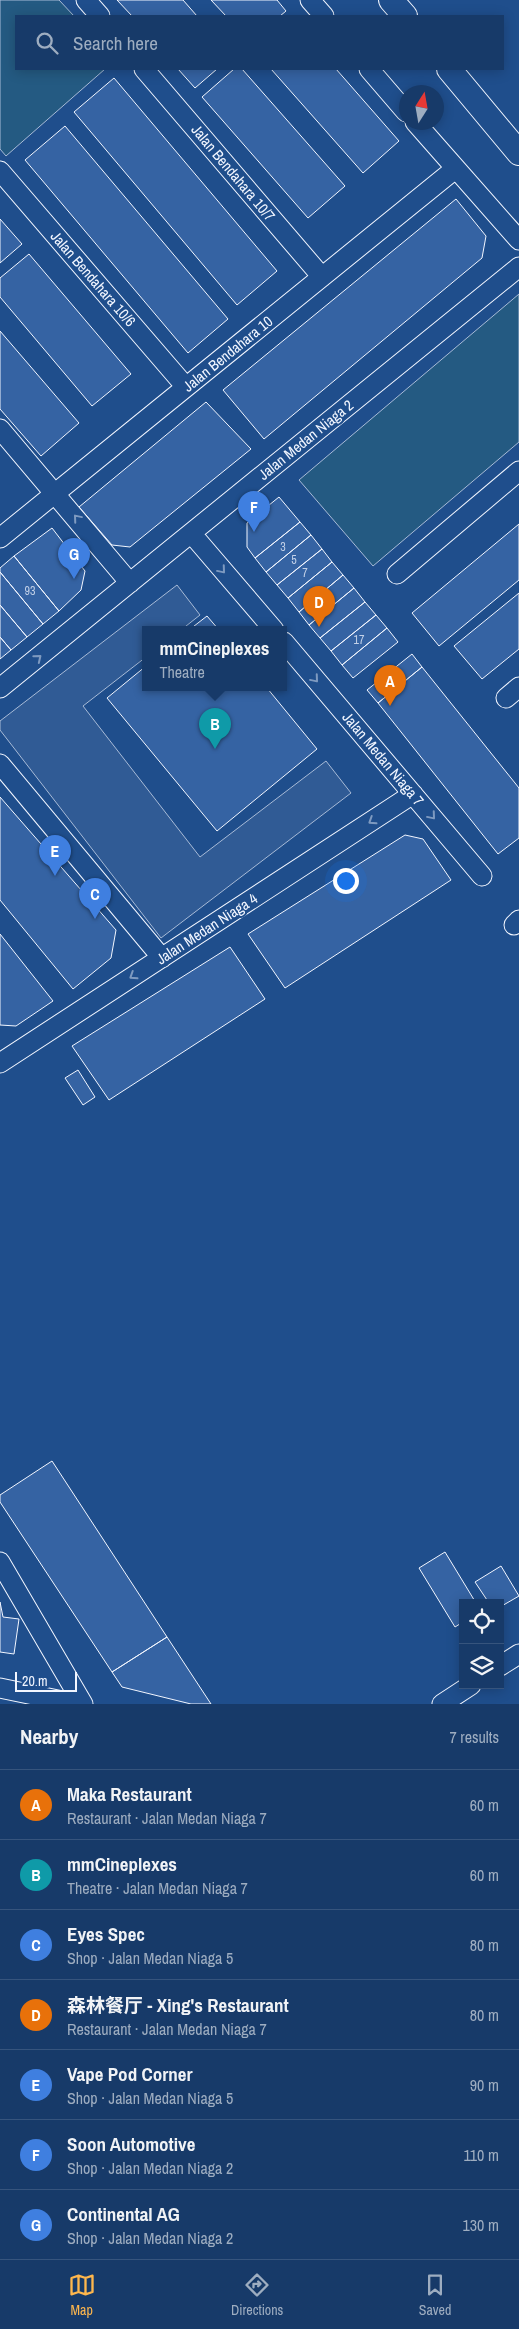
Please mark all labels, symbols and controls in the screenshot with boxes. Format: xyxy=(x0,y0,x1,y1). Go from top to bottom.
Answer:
search box xyxy=(15,15,504,70)
icon: search xyxy=(33,29,61,57)
text: Search here xyxy=(73,30,158,56)
north arrow xyxy=(399,85,444,130)
street label: Jalan Bendahara 10/7 xyxy=(187,120,280,226)
street label: Jalan Bendahara 10/6 xyxy=(46,226,141,331)
street label: Jalan Bendahara 10 xyxy=(178,311,277,396)
street label: Jalan Medan Niaga 2 xyxy=(254,395,358,485)
pin: F xyxy=(238,491,270,532)
one-way arrow xyxy=(74,515,82,524)
pin: G xyxy=(58,538,90,579)
house number: 3 xyxy=(280,539,286,555)
house number: 5 xyxy=(291,552,297,568)
one-way arrow xyxy=(217,564,225,573)
house number: 7 xyxy=(302,565,308,581)
house number: 93 xyxy=(25,583,35,599)
pin: D xyxy=(303,586,335,627)
popup xyxy=(142,626,287,691)
house number: 17 xyxy=(354,632,365,648)
text: mmCineplexes xyxy=(160,635,269,661)
one-way arrow xyxy=(32,655,41,663)
text: Theatre xyxy=(160,661,205,683)
pin: A xyxy=(374,665,406,706)
one-way arrow xyxy=(310,674,319,683)
street label: Jalan Medan Niaga 7 xyxy=(338,707,429,810)
pin: B xyxy=(199,708,231,749)
one-way arrow xyxy=(426,811,435,820)
one-way arrow xyxy=(369,815,378,824)
pin: E xyxy=(39,835,71,876)
your location xyxy=(333,868,359,894)
pin: C xyxy=(79,878,111,919)
street label: Jalan Medan Niaga 4 xyxy=(152,888,262,969)
one-way arrow xyxy=(130,970,139,980)
map controls xyxy=(459,1599,504,1689)
button: locate xyxy=(459,1599,504,1644)
button: layers xyxy=(459,1644,504,1689)
scale bar xyxy=(15,1669,78,1692)
text: 20 m xyxy=(22,1672,48,1690)
text: Nearby xyxy=(20,1722,78,1751)
text: 7 results xyxy=(449,1726,499,1748)
text: Maka Restaurant xyxy=(67,1781,192,1807)
text: A xyxy=(31,1794,41,1816)
text: 60 m xyxy=(470,1794,499,1816)
text: Restaurant · Jalan Medan Niaga 7 xyxy=(67,1807,267,1829)
text: mmCineplexes xyxy=(67,1851,177,1877)
text: B xyxy=(31,1864,41,1886)
text: 60 m xyxy=(470,1864,499,1886)
text: Theatre · Jalan Medan Niaga 7 xyxy=(67,1877,248,1899)
text: Eyes Spec xyxy=(67,1921,145,1947)
text: C xyxy=(31,1934,41,1956)
text: 80 m xyxy=(470,1934,499,1956)
text: Shop · Jalan Medan Niaga 5 xyxy=(67,1947,233,1969)
text: 森林餐厅 - Xing's Restaurant xyxy=(67,1992,289,2018)
text: D xyxy=(31,2004,41,2026)
text: 80 m xyxy=(470,2004,499,2026)
text: Restaurant · Jalan Medan Niaga 7 xyxy=(67,2018,267,2040)
text: Vape Pod Corner xyxy=(67,2061,193,2087)
text: E xyxy=(32,2074,40,2096)
text: 90 m xyxy=(470,2074,499,2096)
text: Shop · Jalan Medan Niaga 5 xyxy=(67,2087,233,2109)
text: Soon Automotive xyxy=(67,2131,195,2157)
text: F xyxy=(32,2144,40,2166)
text: 110 m xyxy=(463,2144,499,2166)
text: Shop · Jalan Medan Niaga 2 xyxy=(67,2157,233,2179)
text: Continental AG xyxy=(67,2201,180,2227)
text: G xyxy=(31,2214,41,2236)
text: 130 m xyxy=(463,2214,499,2236)
text: Shop · Jalan Medan Niaga 2 xyxy=(67,2227,233,2249)
tab: Map xyxy=(68,2271,96,2319)
tab: Directions xyxy=(231,2271,283,2319)
tab: Saved xyxy=(419,2271,451,2319)

